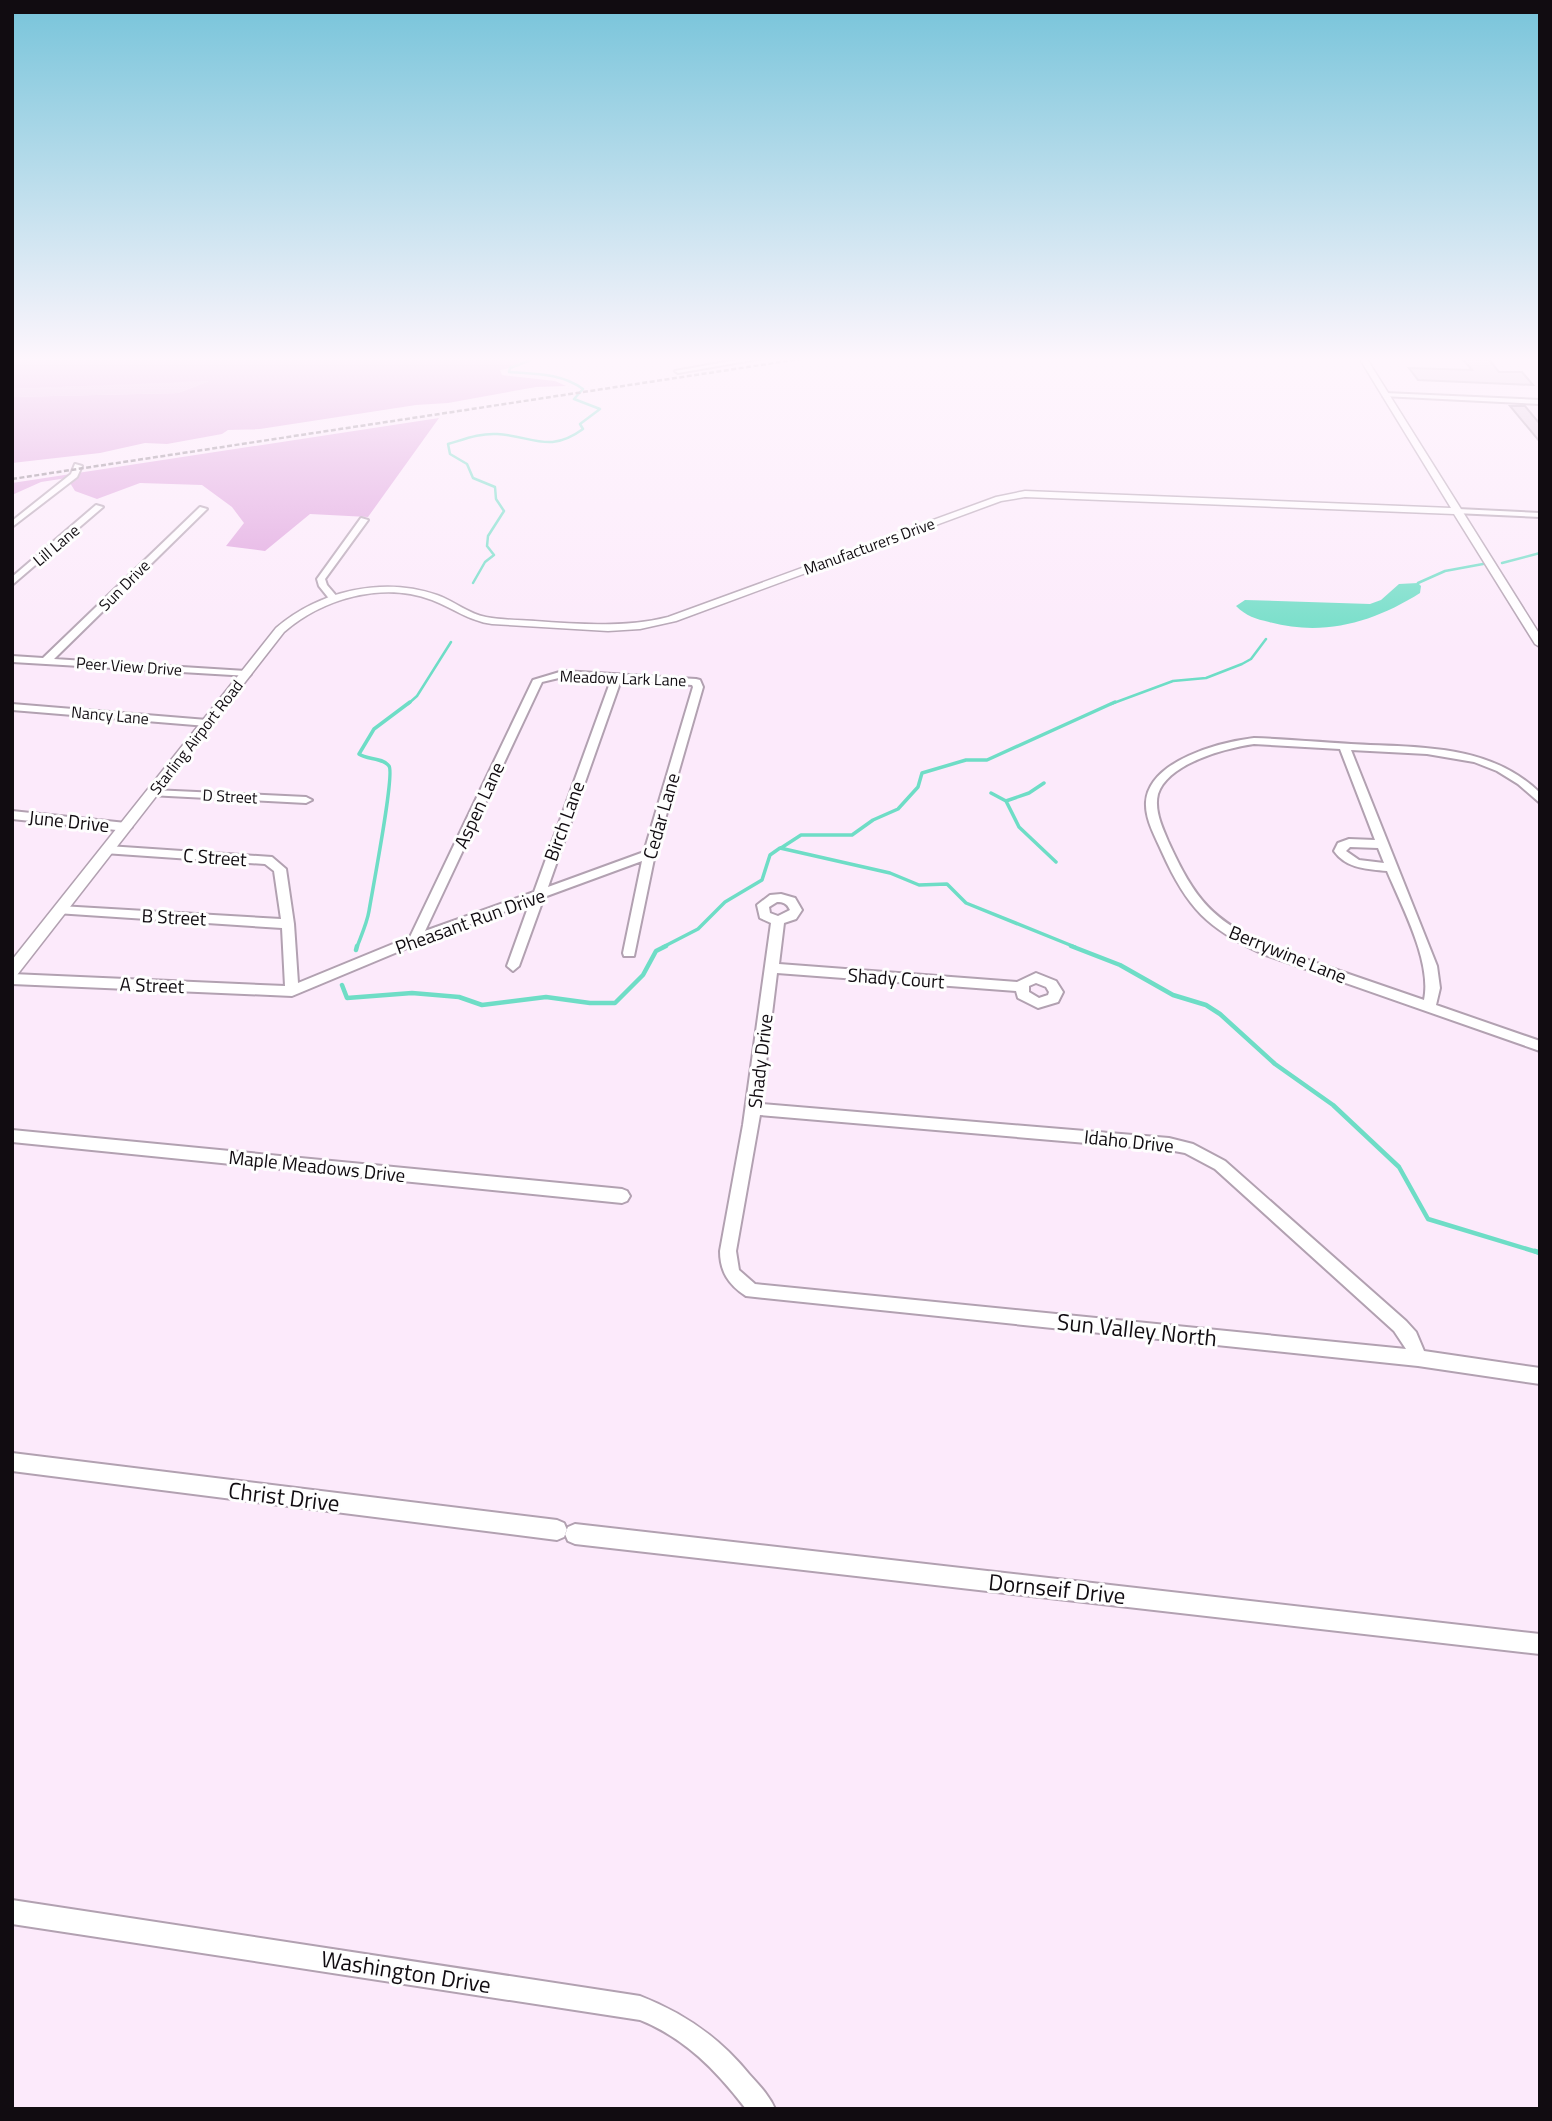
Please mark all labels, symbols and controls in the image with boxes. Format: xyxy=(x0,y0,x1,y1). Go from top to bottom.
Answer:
street label: Manufacturers Drive xyxy=(800,511,938,581)
street label: Lill Lane xyxy=(27,518,85,572)
street label: Sun Drive xyxy=(93,554,155,616)
street label: Peer View Drive xyxy=(75,650,183,682)
street label: Meadow Lark Lane xyxy=(559,664,687,692)
street label: Starling Airport Road xyxy=(143,674,249,800)
street label: Nancy Lane xyxy=(70,700,150,730)
street label: Aspen Lane xyxy=(446,757,511,853)
street label: Cedar Lane xyxy=(634,769,687,862)
street label: Birch Lane xyxy=(536,777,591,865)
street label: D Street xyxy=(202,783,259,809)
street label: June Drive xyxy=(27,802,111,839)
street label: C Street xyxy=(182,840,248,873)
street label: Pheasant Run Drive xyxy=(391,880,549,961)
street label: B Street xyxy=(141,900,207,933)
street label: Berrywine Lane xyxy=(1225,917,1351,990)
street label: Shady Court xyxy=(847,960,946,995)
street label: A Street xyxy=(119,969,185,1000)
street label: Shady Drive xyxy=(739,1012,780,1110)
street label: Idaho Drive xyxy=(1083,1121,1175,1160)
street label: Maple Meadows Drive xyxy=(227,1142,407,1189)
street label: Sun Valley North xyxy=(1055,1304,1219,1355)
street label: Christ Drive xyxy=(226,1472,342,1521)
street label: Dornseif Drive xyxy=(987,1564,1127,1613)
street label: Washington Drive xyxy=(319,1941,494,2002)

